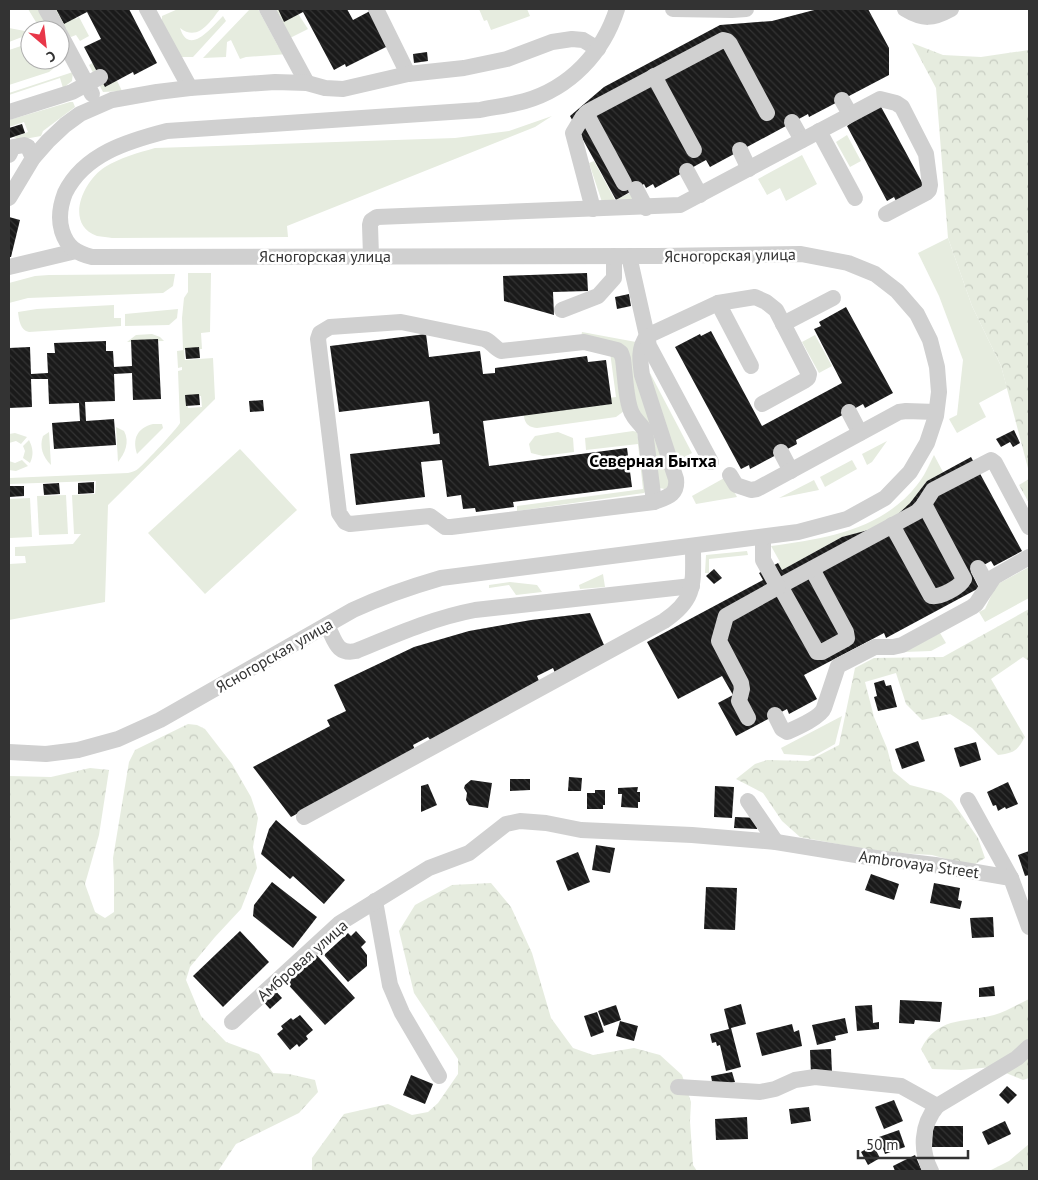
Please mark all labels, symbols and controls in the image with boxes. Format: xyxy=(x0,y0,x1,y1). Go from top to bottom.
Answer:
north arrow xyxy=(20,20,70,70)
text: С xyxy=(43,47,59,66)
street label: Ясногорская улица xyxy=(664,244,796,266)
street label: Ясногорская улица xyxy=(259,246,391,266)
district label: Северная Бытха xyxy=(589,449,717,472)
street label: Ясногорская улица xyxy=(212,613,336,697)
street label: Ambrovaya Street xyxy=(858,846,981,882)
street label: Амбровая улица xyxy=(252,915,352,1005)
scale bar xyxy=(858,1128,968,1160)
text: 50 m xyxy=(866,1135,899,1154)

